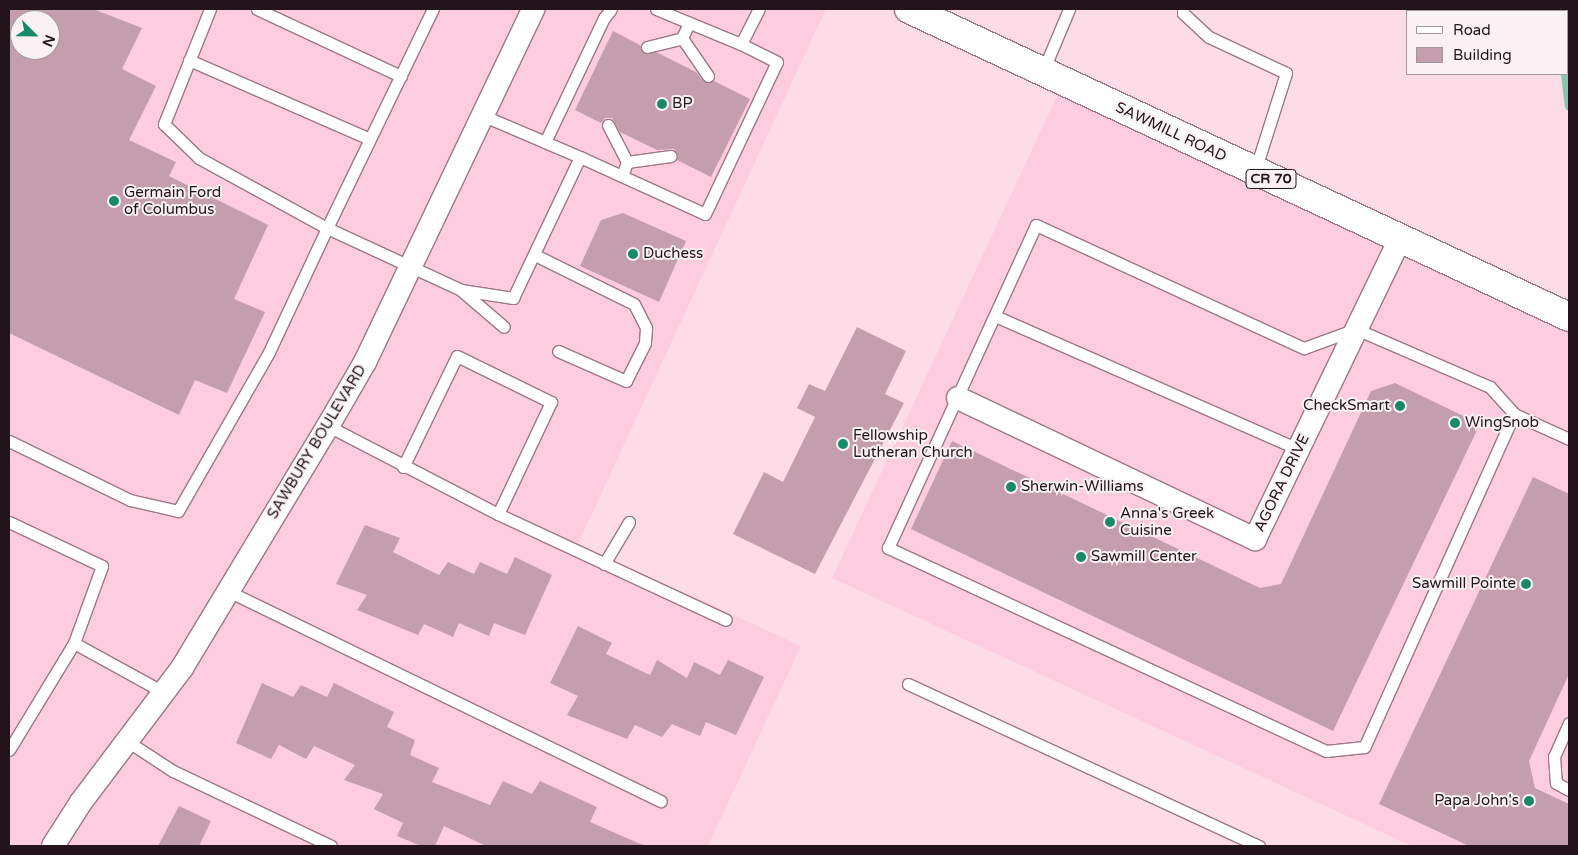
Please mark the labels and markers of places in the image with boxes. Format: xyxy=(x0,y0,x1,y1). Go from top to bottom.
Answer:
place label: BP xyxy=(672,95,692,113)
marker: BP xyxy=(656,98,668,110)
place label: Germain Ford of Columbus xyxy=(124,183,221,218)
marker: Germain Ford of Columbus xyxy=(108,195,120,207)
place label: Duchess xyxy=(643,245,703,263)
marker: Duchess xyxy=(627,248,639,260)
place label: CheckSmart xyxy=(1303,397,1390,415)
marker: CheckSmart xyxy=(1394,400,1406,412)
place label: WingSnob xyxy=(1465,414,1539,432)
marker: WingSnob xyxy=(1449,417,1461,429)
place label: Fellowship Lutheran Church xyxy=(853,426,973,461)
marker: Fellowship Lutheran Church xyxy=(837,438,849,450)
place label: Sherwin-Williams xyxy=(1021,478,1144,496)
marker: Sherwin-Williams xyxy=(1005,481,1017,493)
place label: Anna's Greek Cuisine xyxy=(1120,504,1214,539)
marker: Anna's Greek Cuisine xyxy=(1104,516,1116,528)
place label: Sawmill Center xyxy=(1091,548,1197,566)
marker: Sawmill Center xyxy=(1075,551,1087,563)
place label: Sawmill Pointe xyxy=(1412,575,1516,593)
marker: Sawmill Pointe xyxy=(1520,578,1532,590)
place label: Papa John's xyxy=(1434,792,1519,810)
marker: Papa John's xyxy=(1523,795,1535,807)

